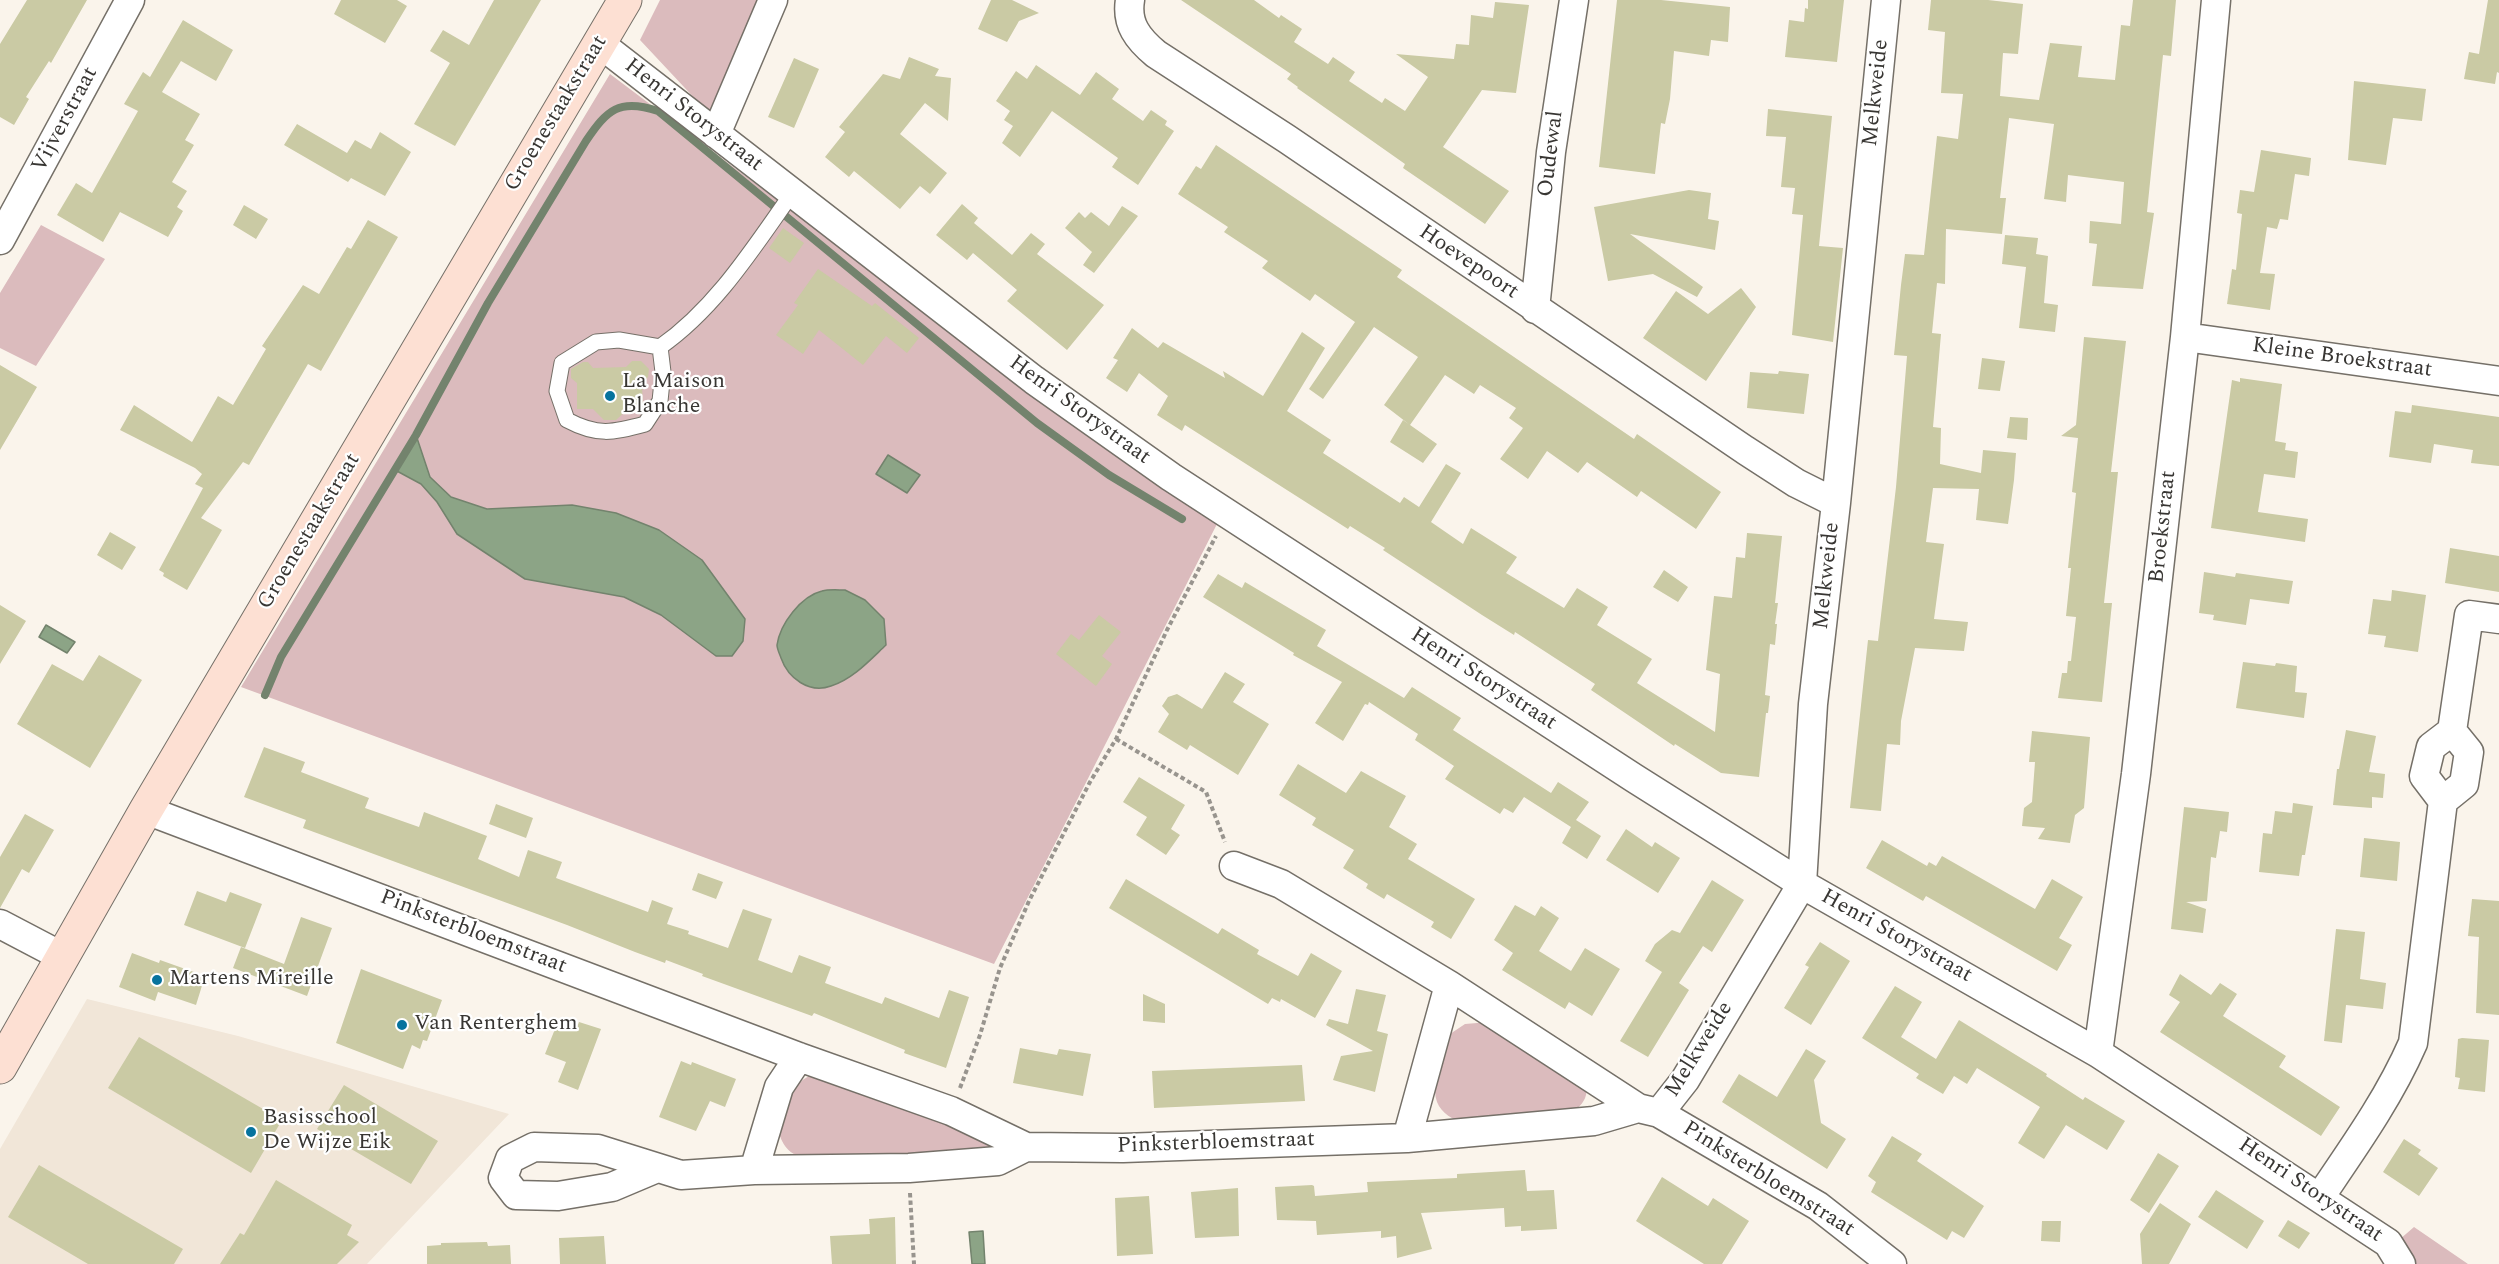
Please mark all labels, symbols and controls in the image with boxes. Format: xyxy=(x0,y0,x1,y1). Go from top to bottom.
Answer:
street label: Groenestaakstraat xyxy=(500,31,614,197)
street label: Melkweide xyxy=(1858,38,1896,148)
street label: Henri Storystraat xyxy=(618,54,768,178)
street label: Vijverstraat xyxy=(27,63,105,177)
street label: Oudewal xyxy=(1534,109,1570,199)
street label: Hoevepoort xyxy=(1413,220,1523,306)
street label: Kleine Broekstraat xyxy=(2250,333,2434,385)
street label: Henri Storystraat xyxy=(1003,351,1155,471)
place label: La Maison Blanche xyxy=(622,370,725,422)
marker: La Maison Blanche xyxy=(603,389,617,403)
street label: Groenestaakstraat xyxy=(253,449,367,615)
street label: Broekstraat xyxy=(2145,469,2183,585)
street label: Melkweide xyxy=(1809,521,1847,631)
street label: Henri Storystraat xyxy=(1405,623,1561,737)
street label: Pinksterbloemstraat xyxy=(376,885,570,981)
street label: Henri Storystraat xyxy=(1816,885,1976,989)
place label: Martens Mireille xyxy=(169,967,334,993)
marker: Martens Mireille xyxy=(150,973,164,987)
street label: Melkweide xyxy=(1660,997,1740,1103)
place label: Van Renterghem xyxy=(414,1012,578,1038)
marker: Van Renterghem xyxy=(395,1018,409,1032)
place label: Basisschool De Wijze Eik xyxy=(263,1106,391,1158)
street label: Pinksterbloemstraat xyxy=(1677,1116,1859,1244)
marker: Basisschool De Wijze Eik xyxy=(244,1125,258,1139)
street label: Pinksterbloemstraat xyxy=(1117,1127,1315,1161)
street label: Henri Storystraat xyxy=(2233,1133,2387,1249)

